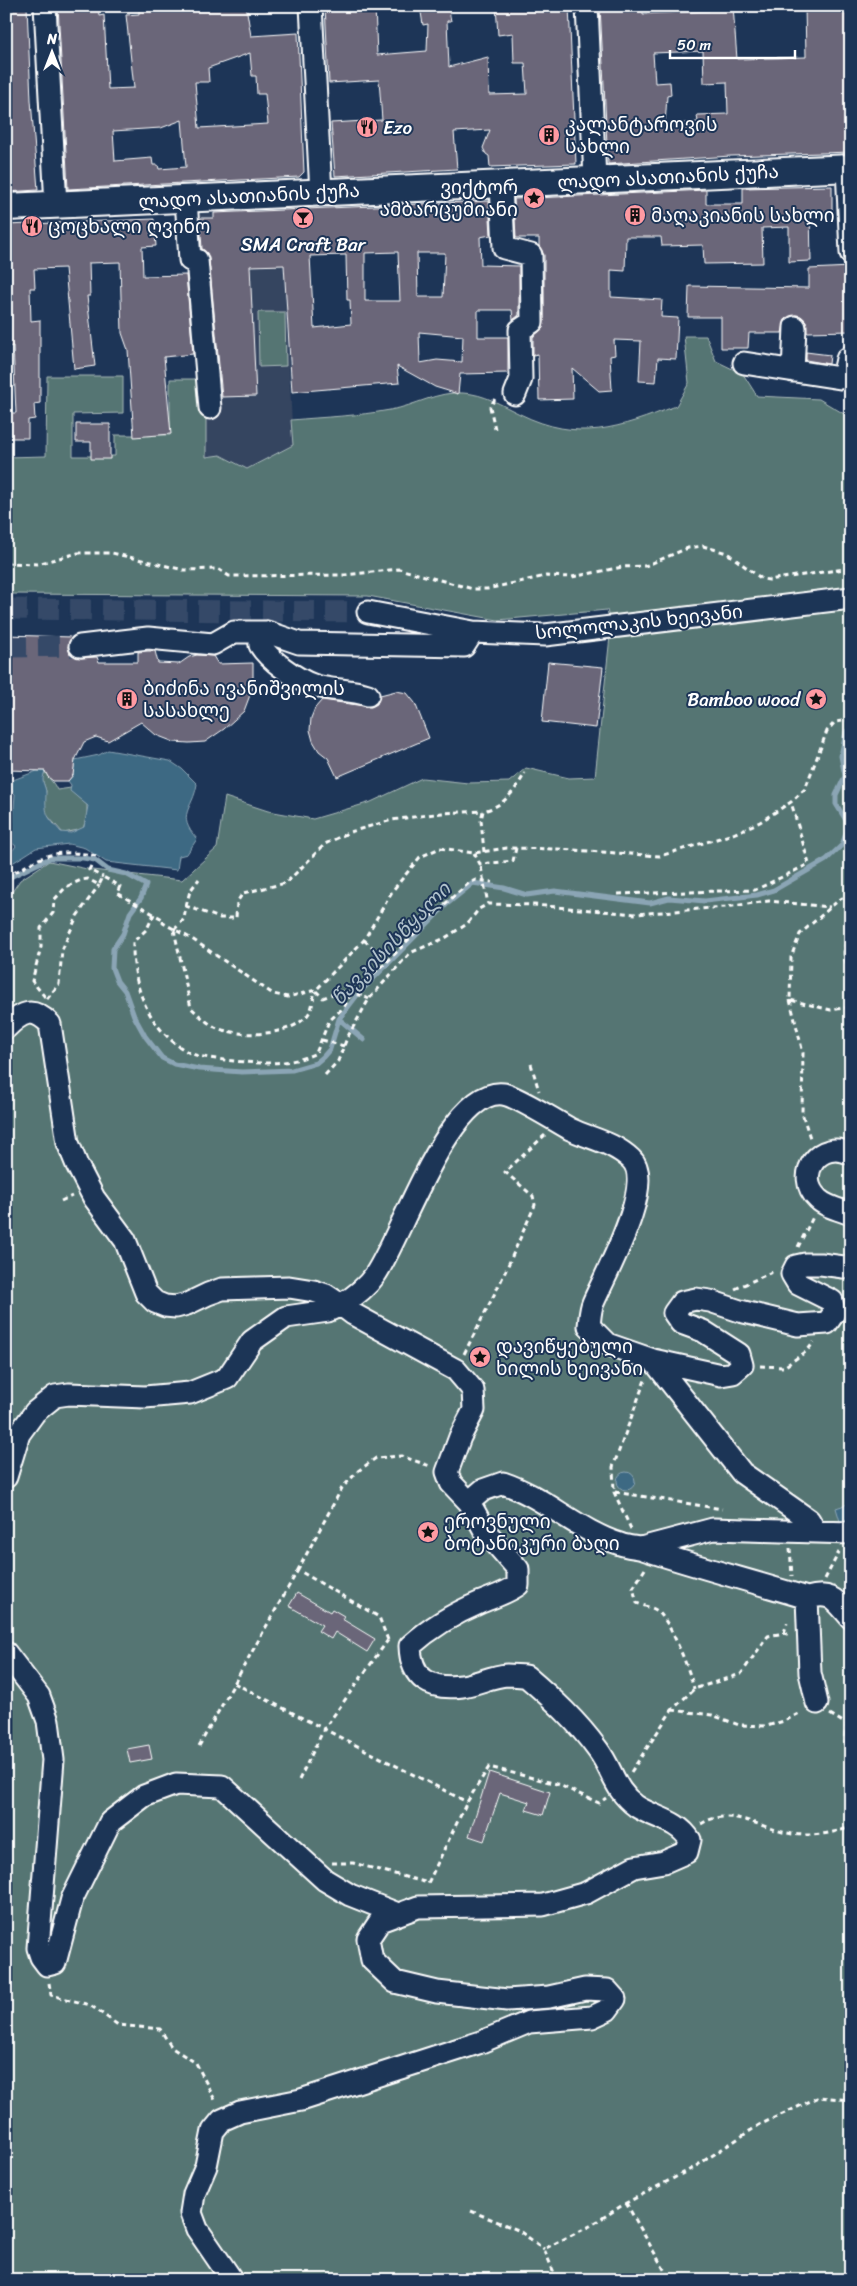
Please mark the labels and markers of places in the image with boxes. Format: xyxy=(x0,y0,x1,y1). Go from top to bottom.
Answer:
place label: კალანტაროვის სახლი xyxy=(565,108,717,163)
place label: Ezo xyxy=(383,111,413,144)
restaurant icon: Ezo xyxy=(355,115,379,139)
building icon: კალანტაროვის სახლი xyxy=(537,123,561,147)
place label: ვიქტორ ამბარცუმიანი xyxy=(380,171,518,226)
place icon: ვიქტორ ამბარცუმიანი xyxy=(522,186,546,210)
place label: მაღაკიანის სახლი xyxy=(651,199,835,232)
building icon: მაღაკიანის სახლი xyxy=(623,203,647,227)
bar icon: SMA Craft Bar xyxy=(291,206,315,230)
place label: ცოცხალი ღვინო xyxy=(48,210,210,243)
restaurant icon: ცოცხალი ღვინო xyxy=(20,214,44,238)
place label: SMA Craft Bar xyxy=(241,228,366,261)
place label: ბიძინა ივანიშვილის სასახლე xyxy=(143,672,345,727)
place label: Bamboo wood xyxy=(687,683,802,716)
building icon: ბიძინა ივანიშვილის სასახლე xyxy=(115,687,139,711)
place icon: Bamboo wood xyxy=(804,687,828,711)
place label: დავიწყებული ხილის ხეივანი xyxy=(496,1330,643,1385)
place icon: დავიწყებული ხილის ხეივანი xyxy=(468,1345,492,1369)
place label: ეროვნული ბოტანიკური ბაღი xyxy=(444,1505,620,1560)
place icon: ეროვნული ბოტანიკური ბაღი xyxy=(416,1520,440,1544)

